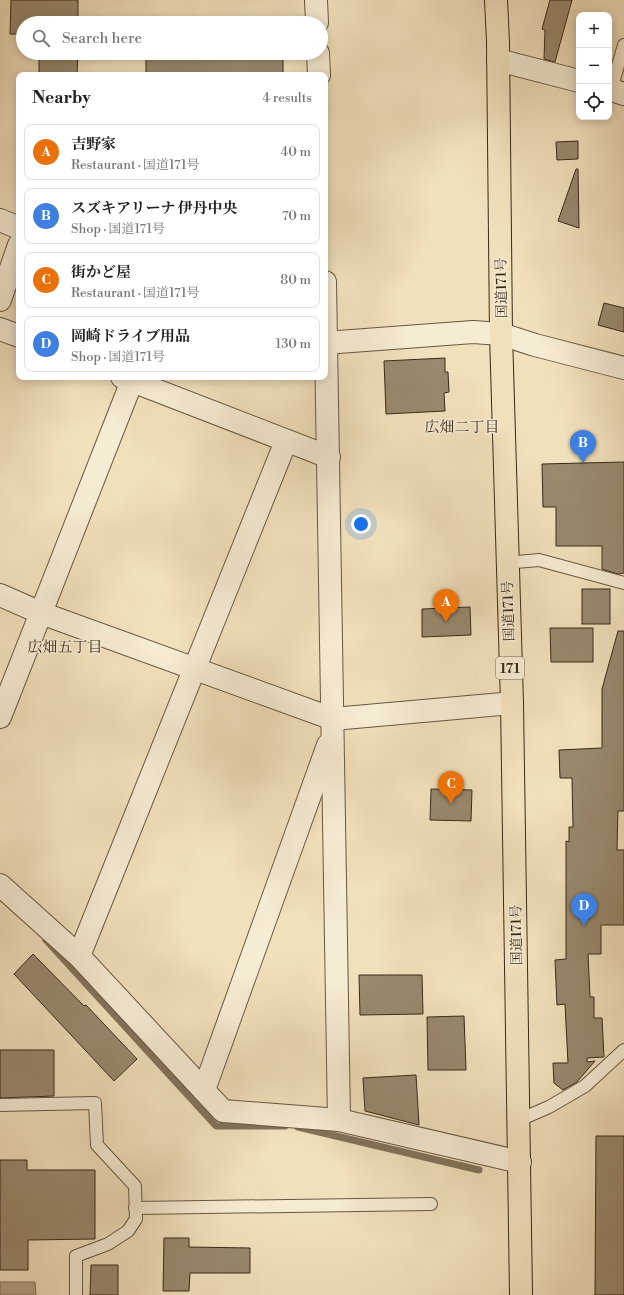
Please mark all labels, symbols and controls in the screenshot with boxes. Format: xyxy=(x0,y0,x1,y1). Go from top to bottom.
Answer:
map controls xyxy=(576,12,612,120)
button: + xyxy=(576,12,612,48)
search box xyxy=(16,16,328,60)
icon: search xyxy=(30,27,52,49)
text: Search here xyxy=(62,29,142,48)
button: − xyxy=(576,48,612,84)
button: locate xyxy=(576,84,612,120)
text: Nearby xyxy=(32,87,91,109)
text: 4 results xyxy=(262,90,312,106)
text: 吉野家 xyxy=(71,135,116,154)
text: A xyxy=(41,144,51,160)
text: 40 m xyxy=(281,144,311,160)
text: Restaurant · 国道171号 xyxy=(71,157,200,173)
text: スズキアリーナ 伊丹中央 xyxy=(71,199,238,218)
text: B xyxy=(41,208,51,224)
text: 70 m xyxy=(282,208,311,224)
text: Shop · 国道171号 xyxy=(71,221,165,237)
street label: 国道171号 xyxy=(492,257,512,319)
text: 街かど屋 xyxy=(71,263,131,282)
text: C xyxy=(41,272,51,288)
text: 80 m xyxy=(280,272,311,288)
text: Restaurant · 国道171号 xyxy=(71,285,200,301)
text: 岡崎ドライブ用品 xyxy=(71,327,190,346)
text: D xyxy=(41,336,51,352)
text: 130 m xyxy=(276,336,311,352)
text: Shop · 国道171号 xyxy=(71,349,165,365)
district label: 広畑二丁目 xyxy=(424,418,500,437)
pin: B xyxy=(570,430,596,463)
your location xyxy=(351,514,371,534)
street label: 国道171号 xyxy=(499,580,519,642)
pin: A xyxy=(433,589,459,622)
district label: 広畑五丁目 xyxy=(27,638,103,657)
road number: 171 xyxy=(496,657,524,679)
pin: C xyxy=(438,771,464,804)
pin: D xyxy=(571,893,597,926)
street label: 国道171号 xyxy=(507,904,527,966)

